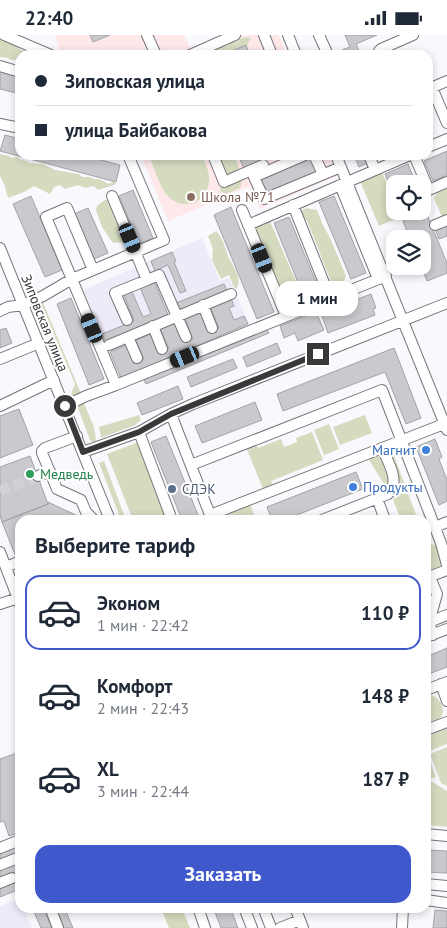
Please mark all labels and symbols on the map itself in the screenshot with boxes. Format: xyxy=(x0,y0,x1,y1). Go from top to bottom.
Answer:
place label: Школа №71 xyxy=(201,188,275,206)
marker: Школа №71 xyxy=(185,191,197,203)
car xyxy=(117,221,142,255)
car xyxy=(249,241,274,275)
street label: Зиповская улица xyxy=(17,272,73,374)
callout: 1 мин xyxy=(277,281,359,317)
car xyxy=(79,311,104,345)
route end xyxy=(307,343,329,365)
car xyxy=(168,344,201,370)
route start xyxy=(54,395,76,417)
place label: Магнит xyxy=(372,441,416,459)
marker: Магнит xyxy=(420,444,432,456)
place label: Медведь xyxy=(40,465,94,483)
marker: Медведь xyxy=(24,468,36,480)
place label: Продукты xyxy=(363,478,423,496)
place label: СДЭК xyxy=(182,480,216,498)
marker: Продукты xyxy=(347,481,359,493)
marker: СДЭК xyxy=(166,483,178,495)

